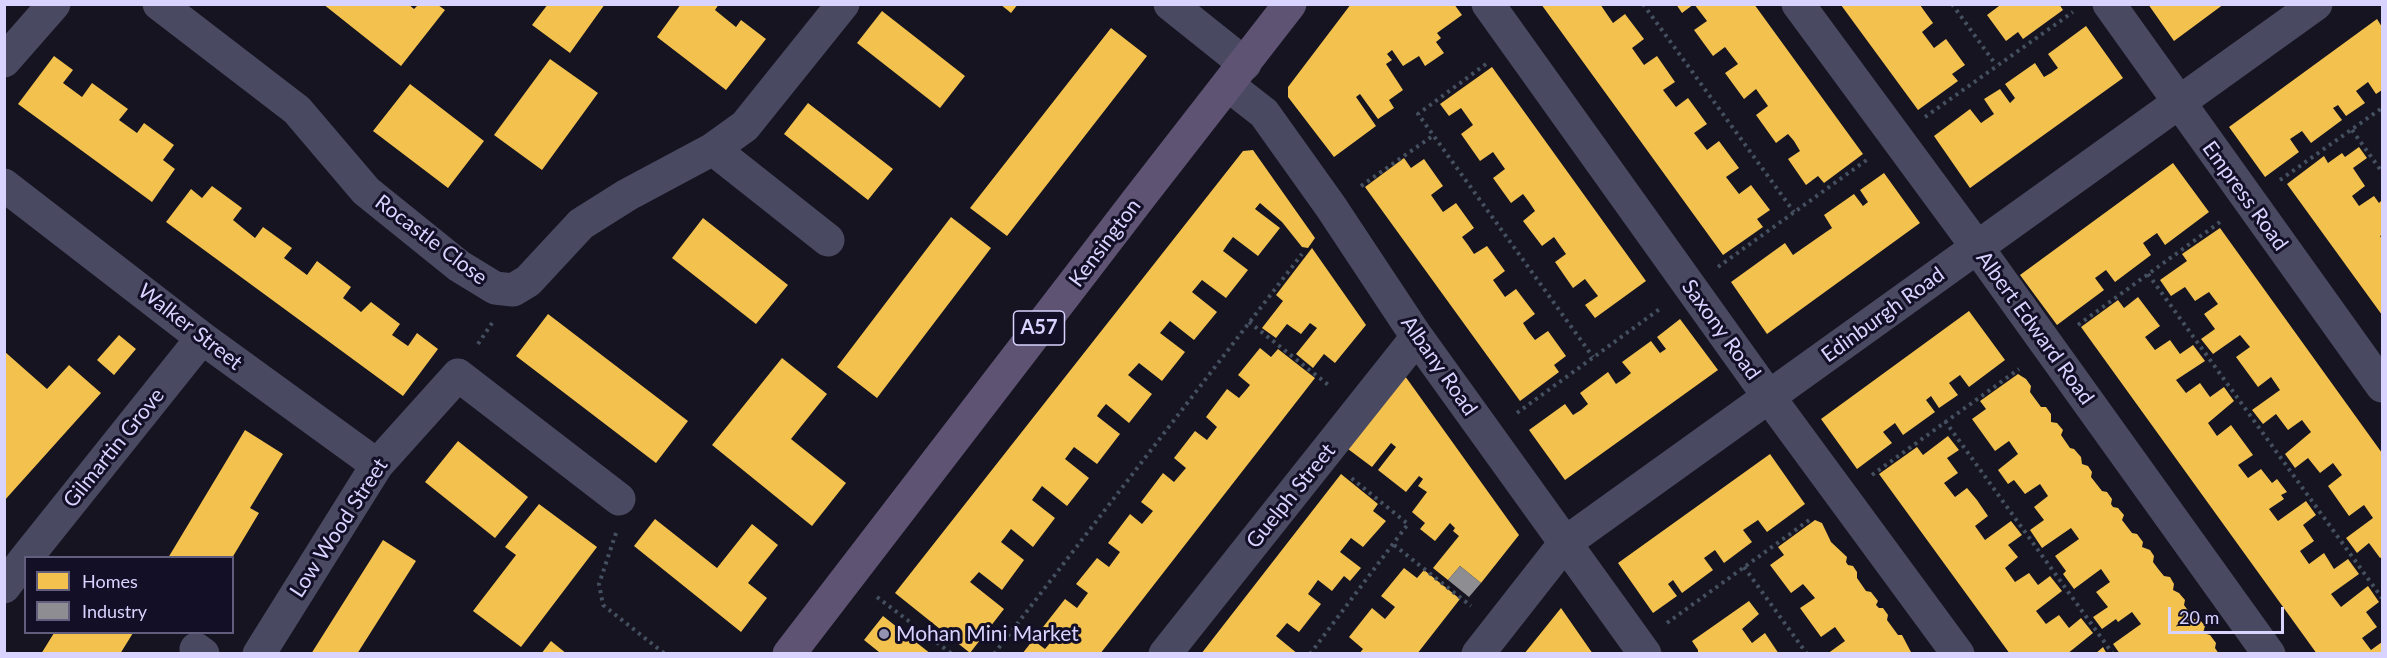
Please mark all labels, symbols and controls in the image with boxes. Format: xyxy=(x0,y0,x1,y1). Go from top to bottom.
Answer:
street label: Empress Road xyxy=(2197,136,2293,256)
street label: Rocastle Close xyxy=(370,190,492,290)
street label: Kensington xyxy=(1064,194,1146,292)
street label: Albert Edward Road xyxy=(1971,246,2099,410)
street label: Edinburgh Road xyxy=(1817,262,1949,368)
street label: Saxony Road xyxy=(1676,275,1766,385)
street label: Walker Street xyxy=(133,278,247,376)
road number: A57 xyxy=(1014,311,1064,345)
street label: Albany Road xyxy=(1396,311,1482,421)
street label: Gilmartin Grove xyxy=(58,383,170,513)
street label: Guelph Street xyxy=(1241,439,1341,553)
street label: Low Wood Street xyxy=(285,454,393,602)
legend xyxy=(24,556,234,634)
text: Homes xyxy=(82,570,138,592)
scale bar xyxy=(2171,595,2286,633)
text: Industry xyxy=(82,600,147,622)
text: 20 m xyxy=(2179,606,2219,628)
place label: Mohan Mini Market xyxy=(896,621,1079,647)
marker: Mohan Mini Market xyxy=(877,627,891,641)

